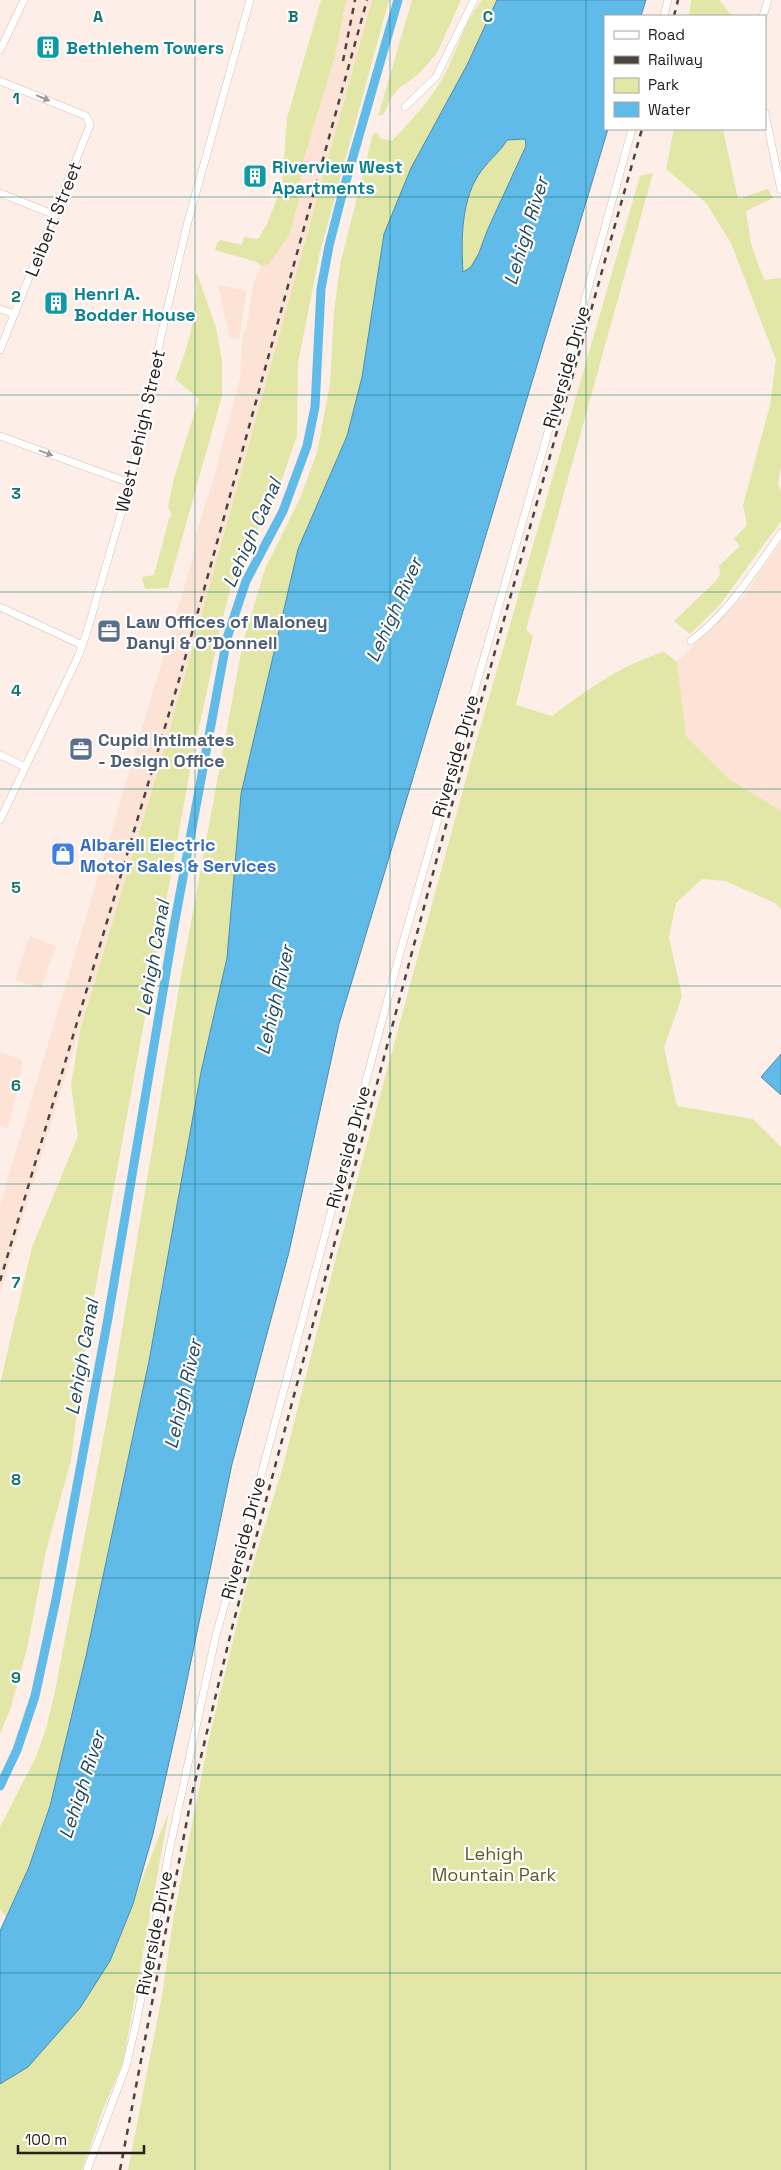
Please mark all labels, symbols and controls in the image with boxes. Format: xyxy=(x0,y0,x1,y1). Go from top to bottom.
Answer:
text: A xyxy=(93,6,103,27)
text: B xyxy=(288,6,298,27)
text: C xyxy=(483,6,493,27)
legend xyxy=(604,15,766,130)
text: Road xyxy=(648,25,685,44)
building icon: Bethlehem Towers xyxy=(35,34,61,60)
place label: Bethlehem Towers xyxy=(66,36,224,59)
text: Railway xyxy=(648,50,703,69)
text: Park xyxy=(648,75,679,94)
text: 1 xyxy=(12,88,20,109)
one-way arrow xyxy=(36,95,50,103)
text: Water xyxy=(648,100,691,119)
place label: Riverview West Apartments xyxy=(272,155,403,199)
street label: Leibert Street xyxy=(20,158,86,280)
building icon: Riverview West Apartments xyxy=(242,163,268,189)
water label: Lehigh River xyxy=(498,172,555,288)
place label: Henri A. Bodder House xyxy=(74,282,196,326)
text: 2 xyxy=(11,286,21,307)
building icon: Henri A. Bodder House xyxy=(43,290,69,316)
street label: Riverside Drive xyxy=(538,303,594,431)
street label: West Lehigh Street xyxy=(110,347,170,515)
one-way arrow xyxy=(39,449,54,457)
water label: Lehigh Canal xyxy=(217,472,288,591)
text: 3 xyxy=(11,483,21,504)
water label: Lehigh River xyxy=(360,552,429,666)
place label: Law Offices of Maloney Danyi & O'Donnell xyxy=(126,610,328,654)
office icon: Law Offices of Maloney Danyi & O'Donnell xyxy=(96,618,122,644)
text: 4 xyxy=(11,680,21,701)
street label: Riverside Drive xyxy=(427,692,483,820)
place label: Cupid Intimates - Design Office xyxy=(98,728,234,772)
office icon: Cupid Intimates - Design Office xyxy=(68,736,94,762)
place label: Albarell Electric Motor Sales & Services xyxy=(80,833,276,877)
shop icon: Albarell Electric Motor Sales & Services xyxy=(50,841,76,867)
text: 5 xyxy=(11,877,21,898)
water label: Lehigh Canal xyxy=(131,896,176,1018)
water label: Lehigh River xyxy=(250,941,300,1057)
text: 6 xyxy=(11,1075,21,1096)
street label: Riverside Drive xyxy=(321,1083,375,1211)
text: 7 xyxy=(12,1272,21,1293)
water label: Lehigh Canal xyxy=(60,1295,105,1417)
water label: Lehigh River xyxy=(158,1335,208,1451)
text: 8 xyxy=(11,1469,21,1490)
street label: Riverside Drive xyxy=(216,1474,270,1602)
text: 9 xyxy=(11,1667,21,1688)
water label: Lehigh River xyxy=(53,1726,112,1842)
park label: Lehigh Mountain Park xyxy=(432,1842,557,1886)
street label: Riverside Drive xyxy=(131,1869,177,1997)
scale bar xyxy=(18,2122,144,2154)
text: 100 m xyxy=(25,2130,67,2149)

